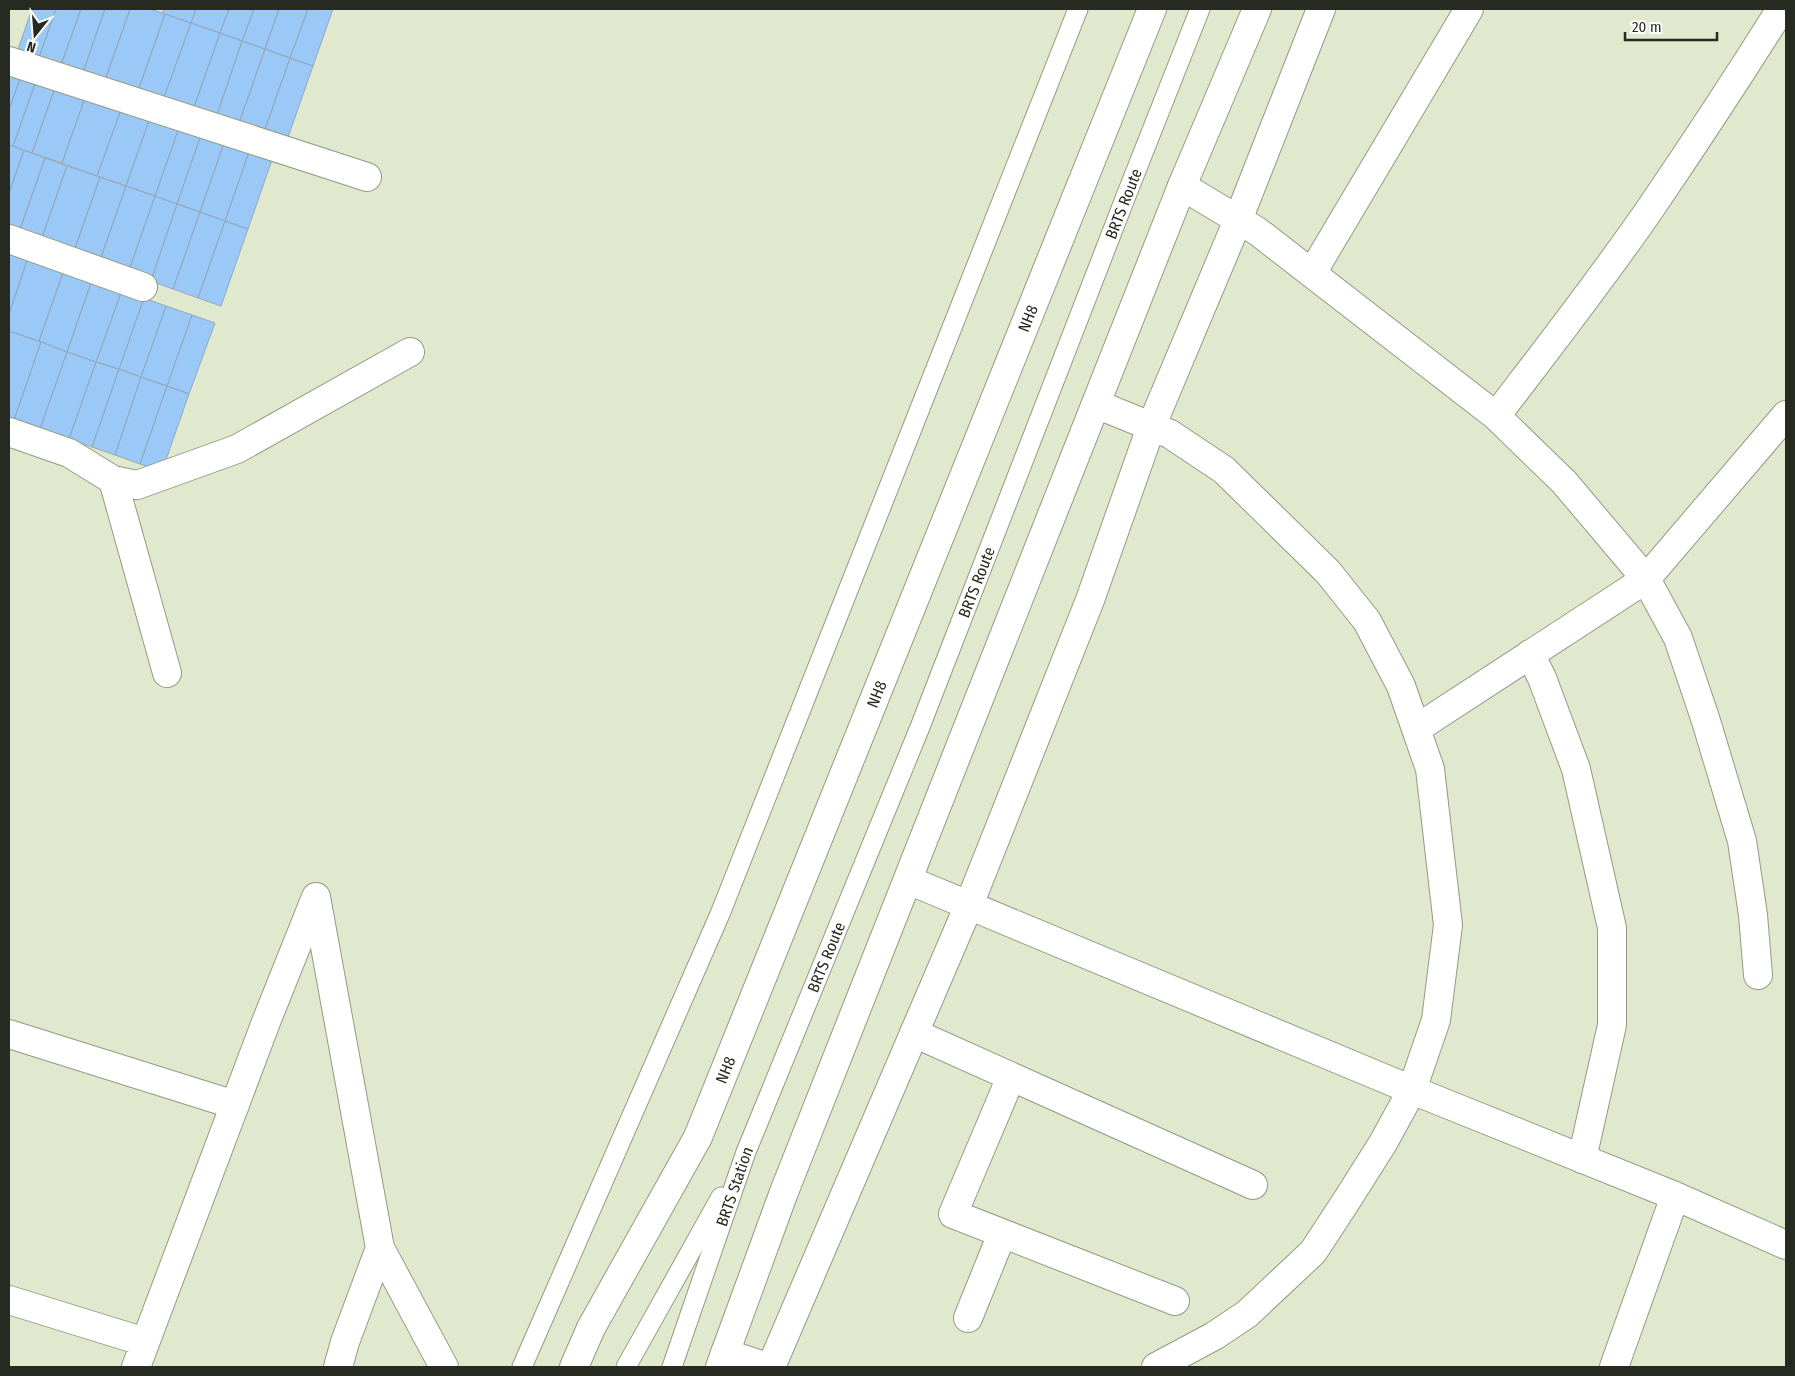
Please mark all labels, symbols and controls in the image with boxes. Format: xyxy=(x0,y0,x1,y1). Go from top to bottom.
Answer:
north arrow xyxy=(10,10,60,60)
scale bar xyxy=(1625,10,1718,42)
text: 20 m xyxy=(1632,18,1662,36)
text: N xyxy=(25,38,38,56)
street label: BRTS Route xyxy=(1101,166,1146,242)
street label: NH8 xyxy=(1014,302,1041,335)
street label: BRTS Route xyxy=(954,544,999,620)
street label: NH8 xyxy=(862,678,890,710)
street label: BRTS Route xyxy=(803,919,849,995)
street label: NH8 xyxy=(711,1053,739,1086)
street label: BRTS Station xyxy=(712,1144,757,1229)

